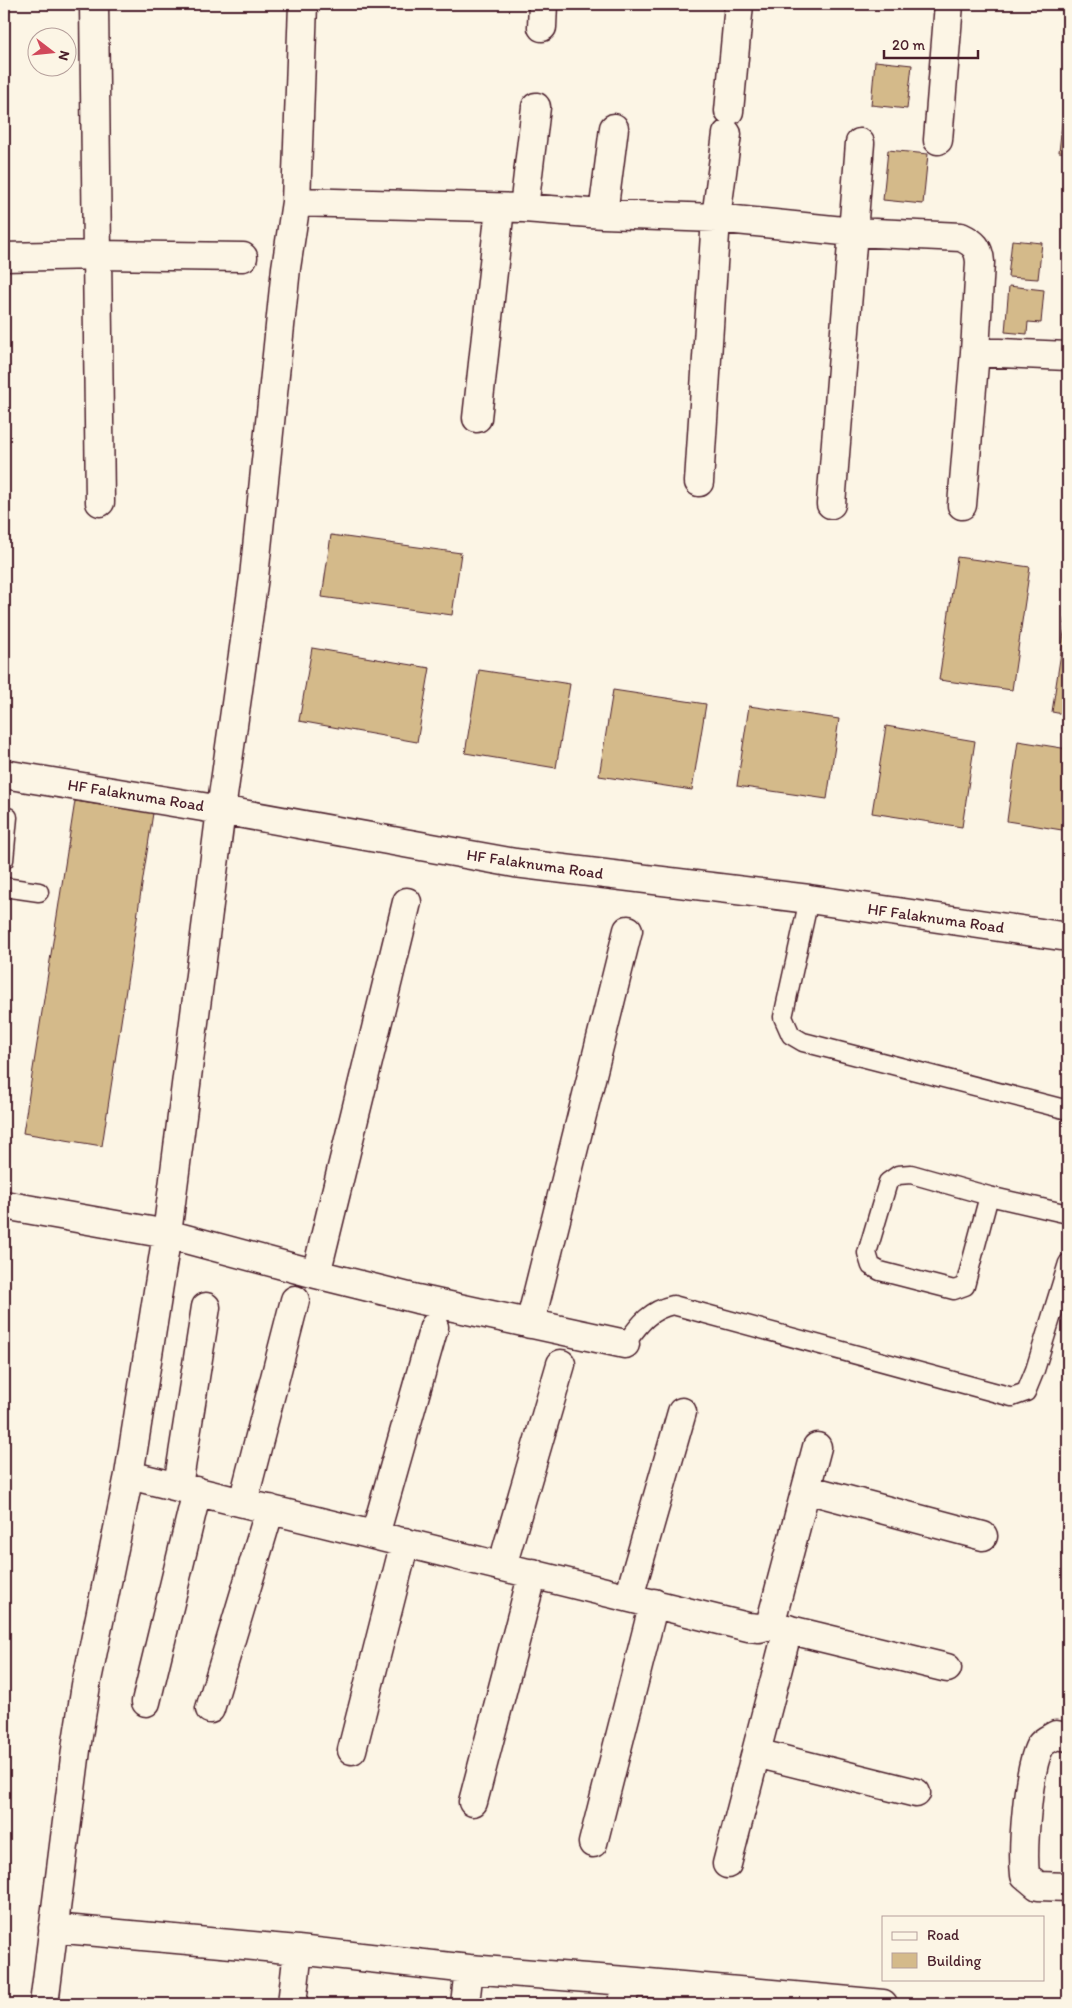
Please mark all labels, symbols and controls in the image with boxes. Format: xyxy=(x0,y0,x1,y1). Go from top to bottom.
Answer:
north arrow xyxy=(28,28,78,78)
scale bar xyxy=(884,28,978,60)
text: 20 m xyxy=(892,36,926,54)
text: N xyxy=(55,49,73,62)
street label: HF Falaknuma Road xyxy=(66,775,206,815)
street label: HF Falaknuma Road xyxy=(465,845,605,883)
street label: HF Falaknuma Road xyxy=(866,899,1006,937)
legend xyxy=(882,1916,1044,1980)
text: Road xyxy=(927,1926,960,1944)
text: Building xyxy=(927,1952,981,1970)

